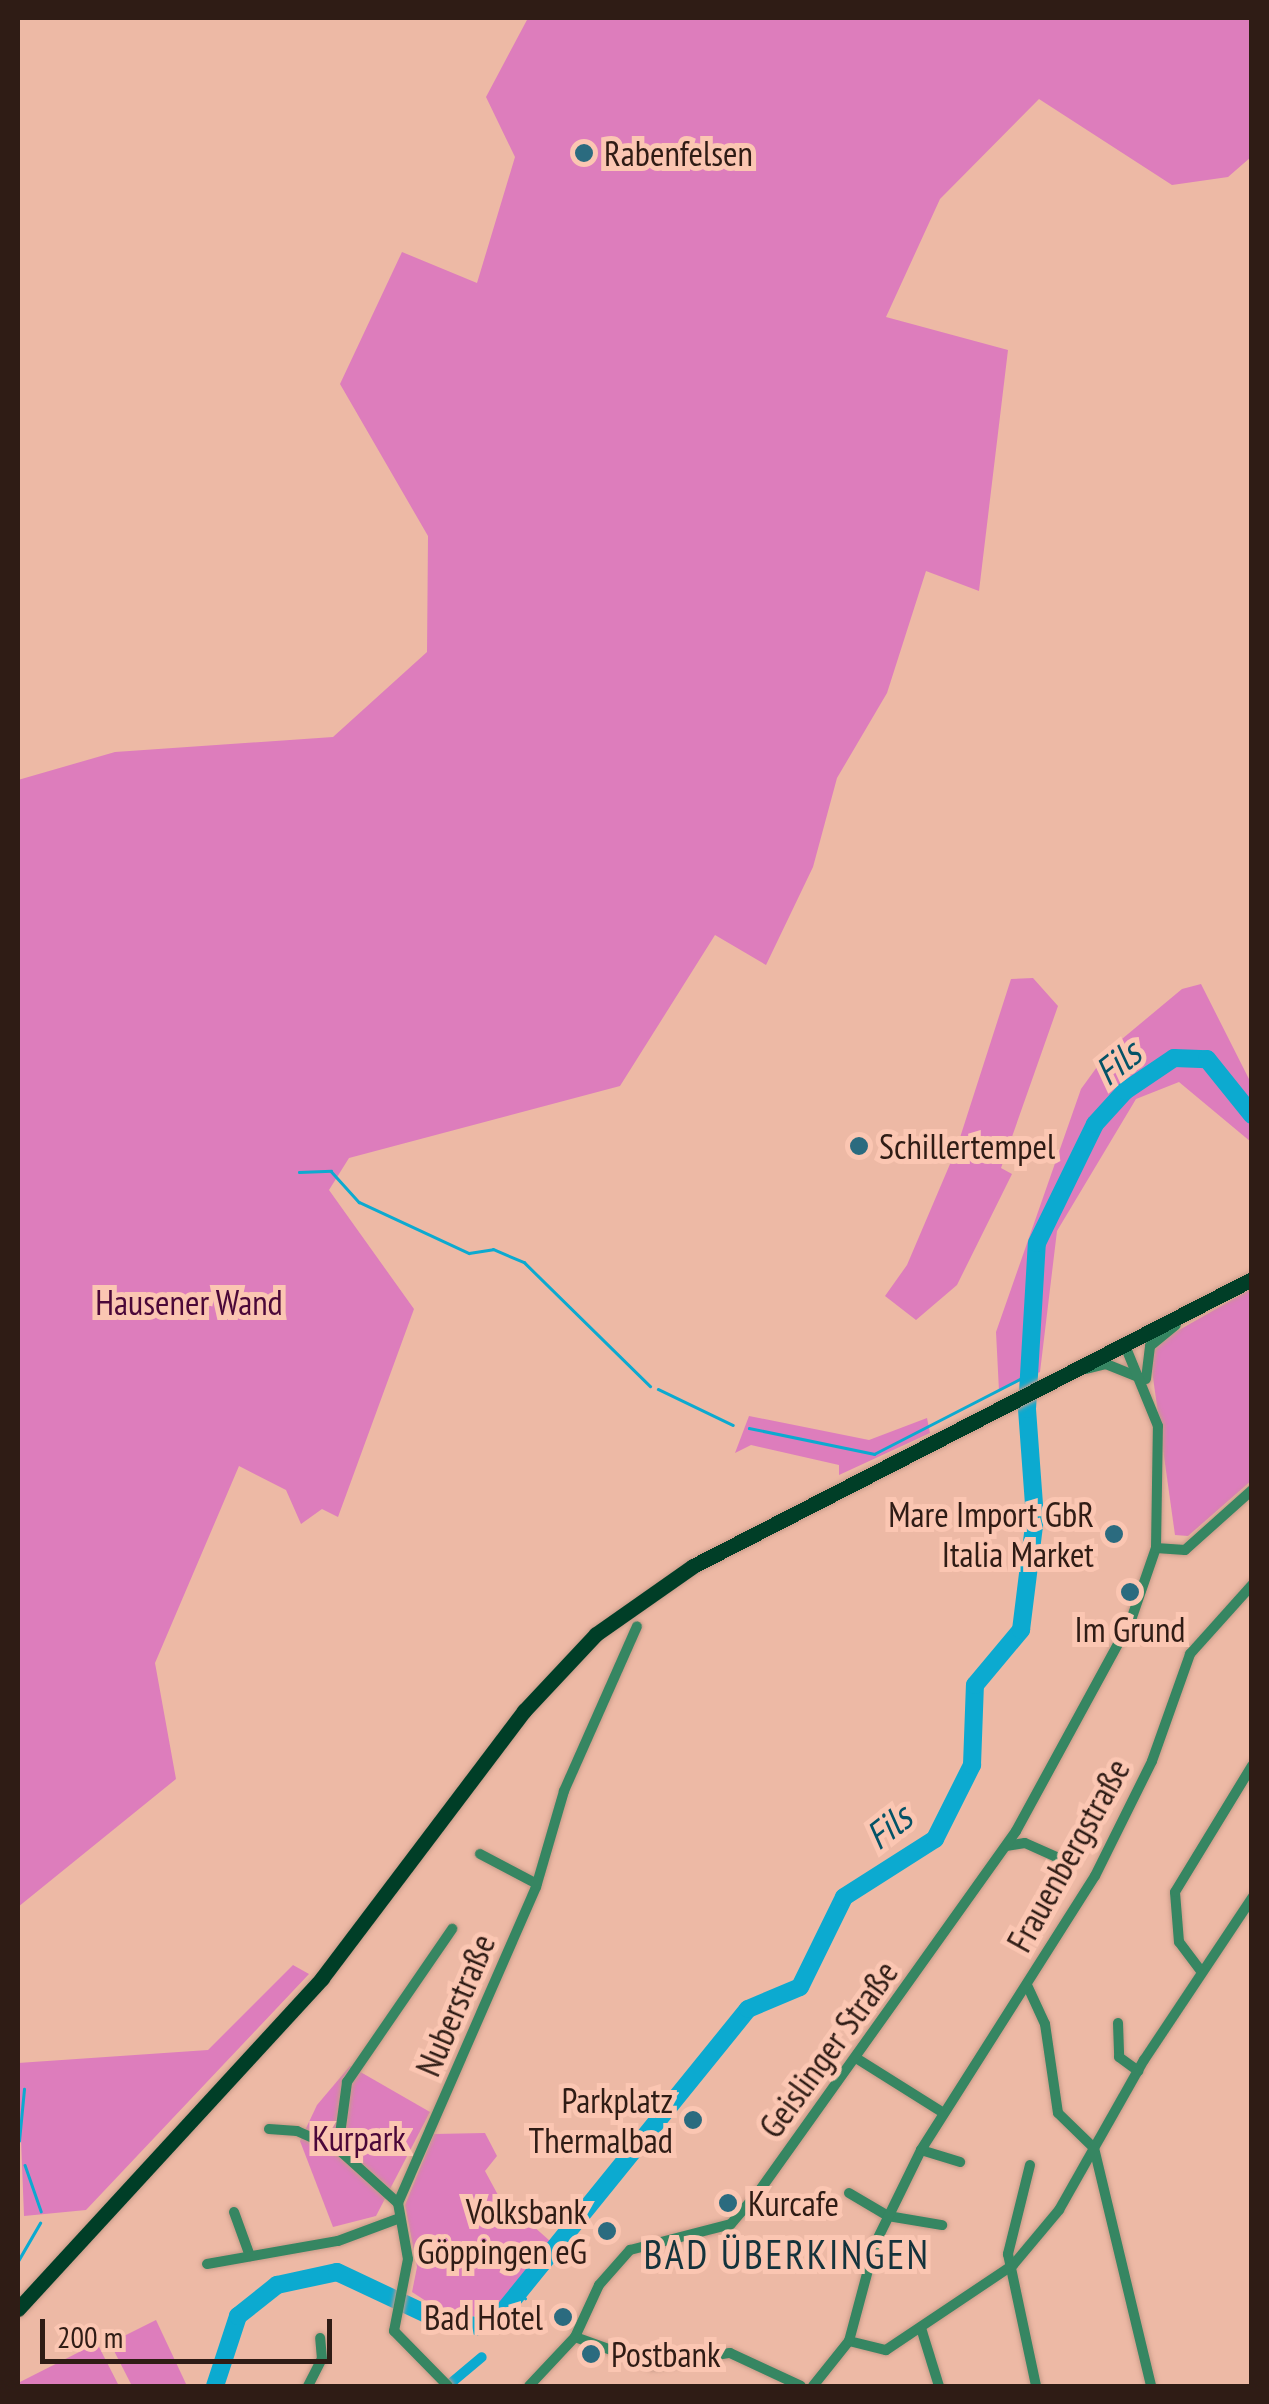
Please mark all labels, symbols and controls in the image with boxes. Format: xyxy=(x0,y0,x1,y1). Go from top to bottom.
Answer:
place label: Rabenfelsen xyxy=(604,132,753,174)
marker: Rabenfelsen xyxy=(573,142,595,164)
water label: Fils xyxy=(1085,1030,1149,1094)
place label: Schillertempel xyxy=(879,1125,1055,1167)
marker: Schillertempel xyxy=(848,1135,870,1157)
park label: Hausener Wand xyxy=(95,1281,283,1323)
place label: Mare Import GbR Italia Market xyxy=(888,1493,1094,1575)
marker: Mare Import GbR Italia Market xyxy=(1103,1523,1125,1545)
marker: Im Grund xyxy=(1119,1581,1141,1603)
place label: Im Grund xyxy=(1075,1608,1185,1650)
street label: Frauenbergstraße xyxy=(998,1751,1138,1959)
water label: Fils xyxy=(856,1794,920,1858)
street label: Nuberstraße xyxy=(406,1928,504,2082)
street label: Geislinger Straße xyxy=(750,1952,906,2146)
place label: Parkplatz Thermalbad xyxy=(529,2079,673,2161)
marker: Parkplatz Thermalbad xyxy=(682,2109,704,2131)
park label: Kurpark xyxy=(312,2117,406,2159)
place label: Kurcafe xyxy=(748,2182,839,2224)
place label: Volksbank Göppingen eG xyxy=(417,2190,587,2272)
marker: Kurcafe xyxy=(717,2192,739,2214)
marker: Volksbank Göppingen eG xyxy=(596,2220,618,2242)
district label: BAD ÜBERKINGEN xyxy=(643,2230,931,2278)
place label: Bad Hotel xyxy=(424,2296,543,2338)
scale bar xyxy=(45,2299,338,2361)
marker: Bad Hotel xyxy=(552,2306,574,2328)
text: 200 m xyxy=(57,2317,123,2356)
place label: Postbank xyxy=(611,2333,720,2375)
marker: Postbank xyxy=(580,2343,602,2365)

